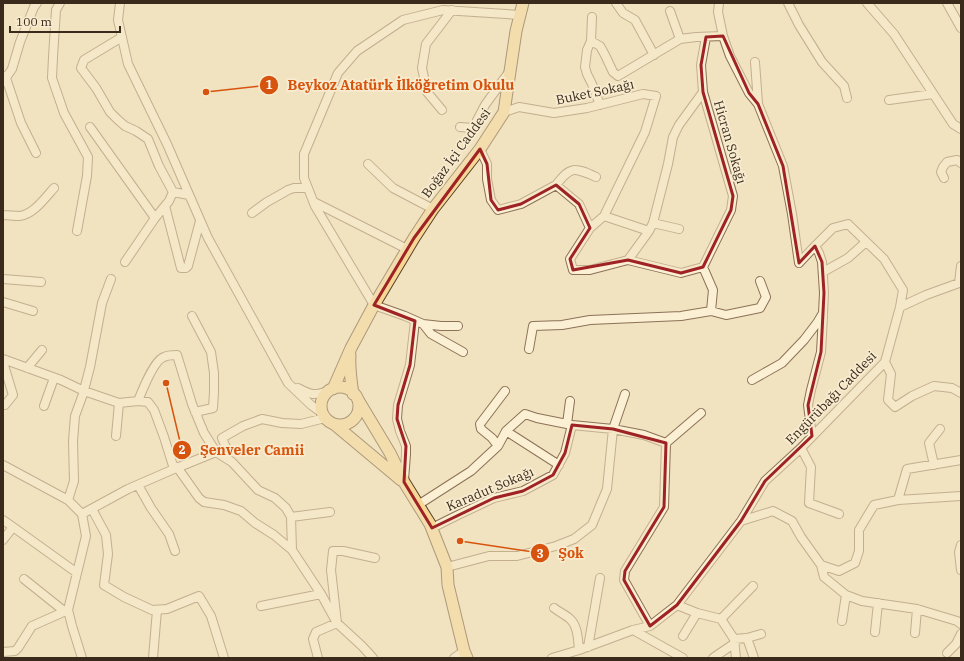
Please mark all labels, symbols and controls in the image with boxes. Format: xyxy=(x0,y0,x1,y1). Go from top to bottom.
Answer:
scale bar xyxy=(10,8,120,34)
text: 100 m xyxy=(16,14,52,29)
callout: Beykoz Atatürk İlköğretim Okulu xyxy=(259,72,522,98)
street label: Buket Sokağı xyxy=(554,75,636,109)
text: Beykoz Atatürk İlköğretim Okulu xyxy=(288,76,514,94)
text: 1 xyxy=(265,77,273,92)
street label: Hicran Sokağı xyxy=(710,98,750,186)
street label: Boğaz İçi Caddesi xyxy=(418,105,494,201)
street label: Engürübağı Caddesi xyxy=(782,348,880,448)
callout: Şenveler Camii xyxy=(172,437,312,463)
text: Şenveler Camii xyxy=(200,441,304,459)
text: 2 xyxy=(178,442,186,457)
street label: Karadut Sokağı xyxy=(444,463,536,515)
callout: Şok xyxy=(530,540,592,566)
text: Şok xyxy=(558,544,584,562)
text: 3 xyxy=(536,546,544,561)

